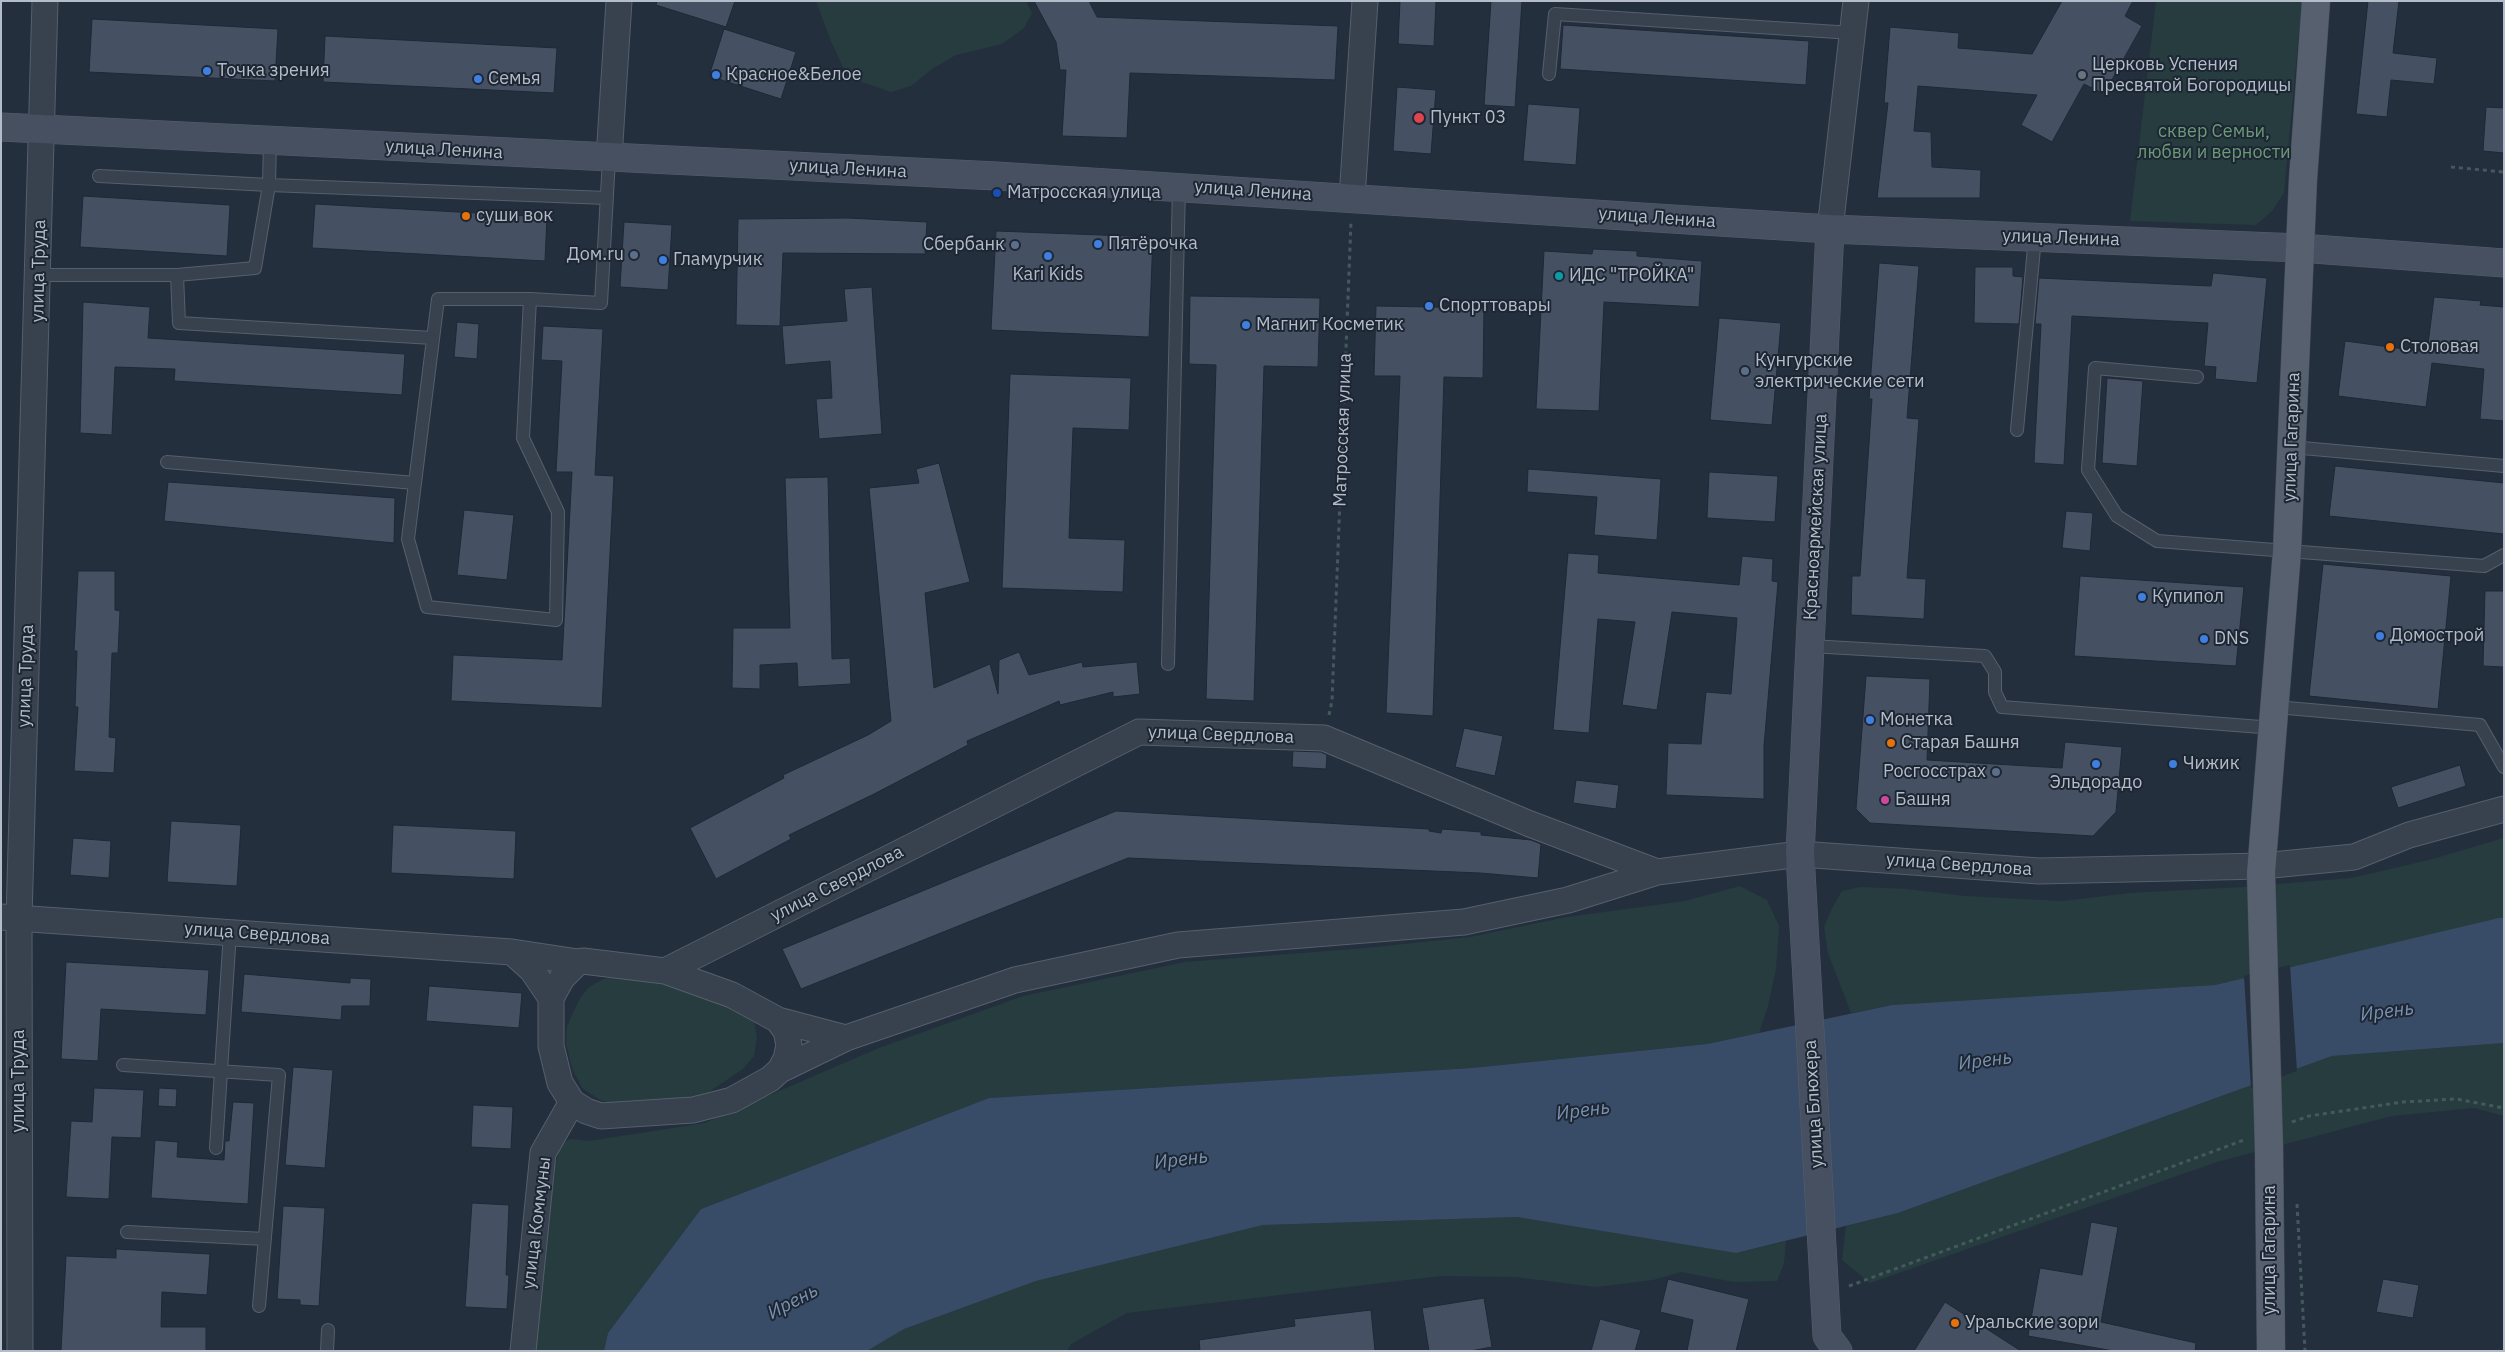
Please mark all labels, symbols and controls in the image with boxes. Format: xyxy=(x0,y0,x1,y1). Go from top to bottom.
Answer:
place label: Церковь Успения Пресвятой Богородицы xyxy=(2092,54,2291,96)
place label: Точка зрения xyxy=(217,60,330,82)
place label: Красное&Белое xyxy=(726,64,862,86)
marker: Точка зрения xyxy=(201,65,213,77)
place label: Семья xyxy=(488,68,541,90)
marker: Красное&Белое xyxy=(710,69,722,81)
marker: Церковь Успения Пресвятой Богородицы xyxy=(2076,69,2088,81)
marker: Семья xyxy=(472,73,484,85)
place label: Пункт 03 xyxy=(1430,107,1506,129)
marker: Пункт 03 xyxy=(1412,111,1426,125)
park label: сквер Семьи, любви и верности xyxy=(2137,121,2291,163)
street label: улица Ленина xyxy=(385,136,503,164)
street label: улица Ленина xyxy=(789,155,907,183)
street label: улица Ленина xyxy=(1194,176,1312,206)
place label: Матросская улица xyxy=(1007,182,1161,204)
marker: Матросская улица xyxy=(991,187,1003,199)
street label: улица Ленина xyxy=(1598,203,1716,233)
place label: суши вок xyxy=(476,205,553,227)
marker: суши вок xyxy=(460,210,472,222)
street label: улица Труда xyxy=(27,219,51,323)
street label: улица Ленина xyxy=(2002,225,2120,251)
place label: Пятёрочка xyxy=(1108,233,1198,255)
place label: Сбербанк xyxy=(923,234,1005,256)
marker: Пятёрочка xyxy=(1092,238,1104,250)
marker: Сбербанк xyxy=(1009,239,1021,251)
place label: Дом.ru xyxy=(567,244,624,266)
marker: Дом.ru xyxy=(628,249,640,261)
place label: Гламурчик xyxy=(673,249,763,271)
marker: Kari Kids xyxy=(1042,250,1054,262)
marker: Гламурчик xyxy=(657,254,669,266)
place label: Kari Kids xyxy=(1012,264,1084,286)
place label: ИДС "ТРОЙКА" xyxy=(1569,265,1694,287)
marker: ИДС "ТРОЙКА" xyxy=(1553,270,1565,282)
place label: Спорттовары xyxy=(1439,295,1551,317)
marker: Спорттовары xyxy=(1423,300,1435,312)
place label: Магнит Косметик xyxy=(1256,314,1404,336)
marker: Магнит Косметик xyxy=(1240,319,1252,331)
place label: Столовая xyxy=(2400,336,2479,358)
marker: Столовая xyxy=(2384,341,2396,353)
place label: Кунгурские электрические сети xyxy=(1755,350,1925,392)
street label: Матросская улица xyxy=(1330,353,1356,507)
marker: Кунгурские электрические сети xyxy=(1739,365,1751,377)
street label: улица Гагарина xyxy=(2279,372,2305,502)
street label: Красноармейская улица xyxy=(1800,413,1832,621)
place label: Купипол xyxy=(2152,586,2224,608)
marker: Купипол xyxy=(2136,591,2148,603)
street label: улица Труда xyxy=(13,624,39,728)
place label: Домострой xyxy=(2390,625,2484,647)
place label: DNS xyxy=(2214,628,2249,650)
marker: Домострой xyxy=(2374,630,2386,642)
marker: DNS xyxy=(2198,633,2210,645)
place label: Монетка xyxy=(1880,709,1953,731)
marker: Монетка xyxy=(1864,714,1876,726)
street label: улица Свердлова xyxy=(1148,722,1294,748)
place label: Старая Башня xyxy=(1901,732,2020,754)
marker: Старая Башня xyxy=(1885,737,1897,749)
place label: Чижик xyxy=(2183,753,2240,775)
marker: Эльдорадо xyxy=(2090,758,2102,770)
marker: Чижик xyxy=(2167,758,2179,770)
place label: Росгосстрах xyxy=(1883,761,1986,783)
marker: Росгосстрах xyxy=(1990,766,2002,778)
place label: Эльдорадо xyxy=(2050,772,2142,794)
place label: Башня xyxy=(1895,789,1951,811)
marker: Башня xyxy=(1879,794,1891,806)
street label: улица Свердлова xyxy=(767,841,907,927)
street label: улица Свердлова xyxy=(1885,849,2033,881)
street label: улица Свердлова xyxy=(183,918,331,950)
water label: Ирень xyxy=(2359,997,2415,1027)
street label: улица Труда xyxy=(8,1030,30,1132)
street label: улица Блюхера xyxy=(1800,1039,1828,1169)
water label: Ирень xyxy=(1957,1046,2013,1076)
water label: Ирень xyxy=(1555,1096,1611,1126)
water label: Ирень xyxy=(1153,1145,1209,1175)
street label: улица Коммуны xyxy=(518,1156,556,1290)
street label: улица Гагарина xyxy=(2259,1185,2281,1315)
water label: Ирень xyxy=(764,1279,822,1325)
place label: Уральские зори xyxy=(1965,1312,2099,1334)
marker: Уральские зори xyxy=(1949,1317,1961,1329)

